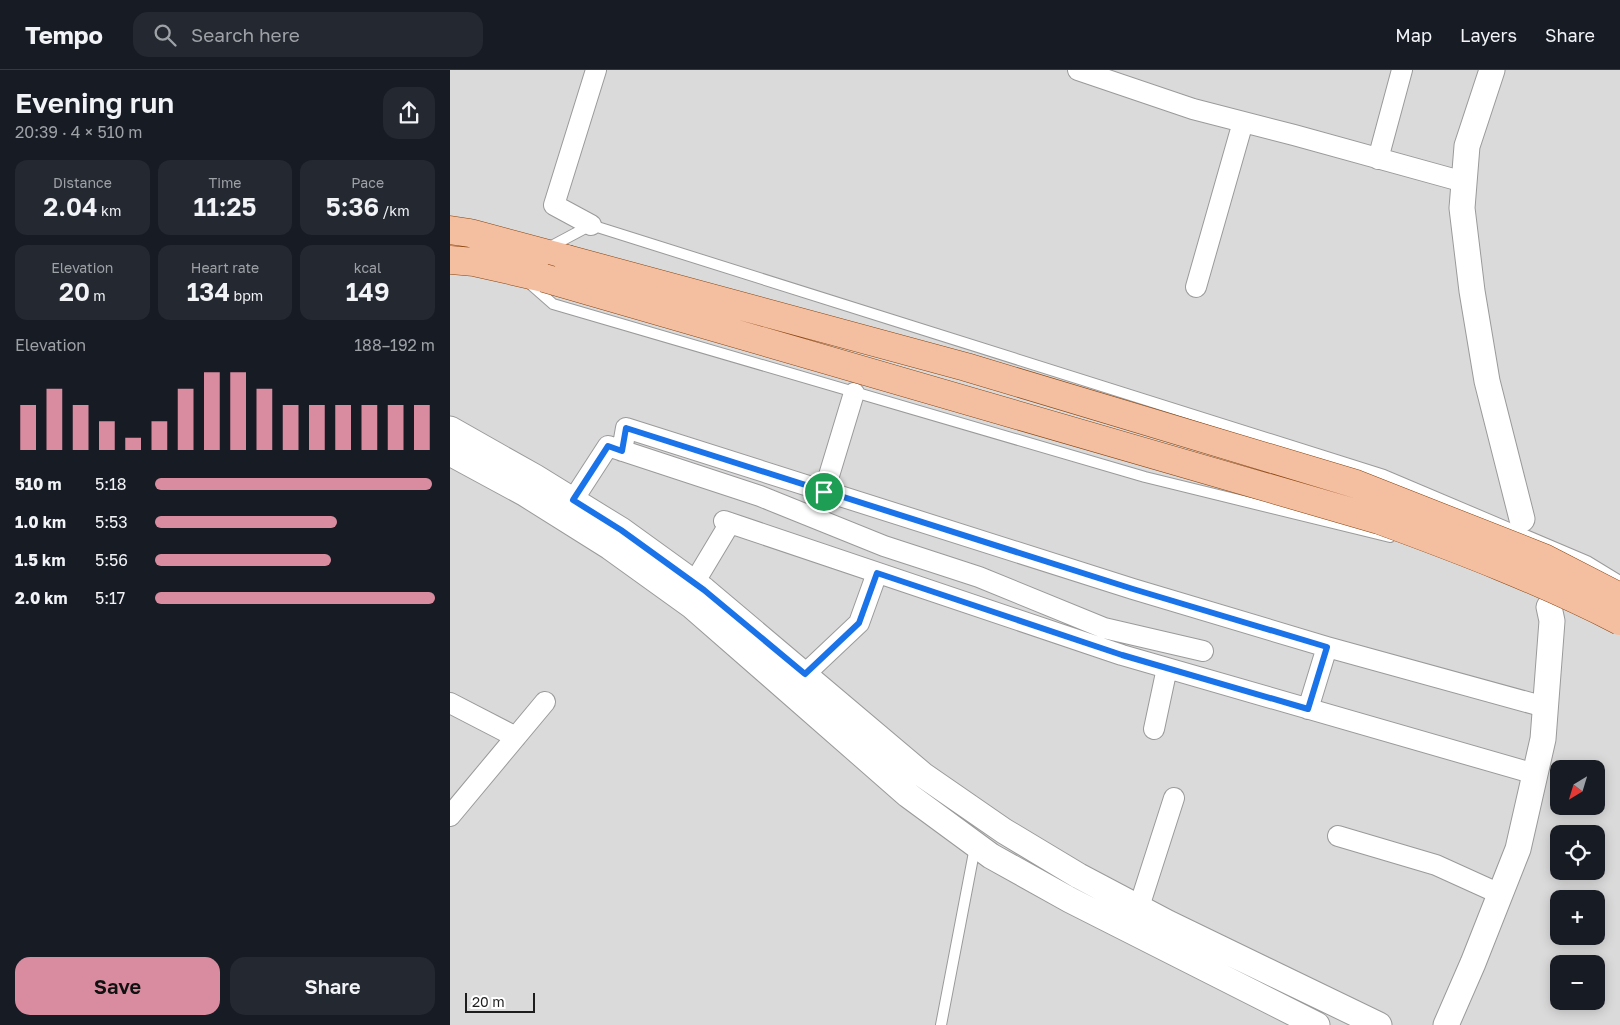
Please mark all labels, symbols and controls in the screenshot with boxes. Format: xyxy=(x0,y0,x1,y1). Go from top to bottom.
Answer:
search box xyxy=(133,12,483,57)
text: Tempo xyxy=(25,20,103,49)
icon: search xyxy=(151,21,179,49)
text: Search here xyxy=(191,23,300,46)
text: Map xyxy=(1395,24,1432,46)
text: Layers xyxy=(1460,24,1517,46)
text: Share xyxy=(1545,24,1595,46)
text: Evening run xyxy=(15,86,174,119)
button: share xyxy=(383,87,435,139)
text: 20:39 · 4 × 510 m xyxy=(15,122,143,142)
text: Distance xyxy=(53,174,112,191)
text: Time xyxy=(209,174,241,191)
text: Pace xyxy=(351,174,384,191)
text: 2.04 xyxy=(43,191,98,222)
text: 11:25 xyxy=(194,191,256,222)
text: 5:36 xyxy=(326,191,379,222)
text: km xyxy=(98,202,121,219)
text: /km xyxy=(379,202,410,219)
text: Elevation xyxy=(51,259,113,276)
text: Heart rate xyxy=(191,259,259,276)
text: kcal xyxy=(354,259,381,276)
text: 20 xyxy=(59,276,90,307)
text: 134 xyxy=(187,276,230,307)
text: 149 xyxy=(346,276,390,307)
text: m xyxy=(90,287,106,304)
text: bpm xyxy=(230,287,263,304)
text: Elevation xyxy=(15,335,86,355)
text: 188–192 m xyxy=(354,335,435,355)
pin xyxy=(803,471,845,513)
text: 510 m xyxy=(15,474,61,494)
text: 5:18 xyxy=(95,474,127,494)
icon: arrive xyxy=(810,478,838,506)
text: 1.0 km xyxy=(15,512,66,532)
text: 5:53 xyxy=(95,512,128,532)
text: 1.5 km xyxy=(15,550,65,570)
text: 5:56 xyxy=(95,550,128,570)
text: 2.0 km xyxy=(15,588,68,608)
text: 5:17 xyxy=(95,588,125,608)
north arrow xyxy=(1550,760,1605,815)
map controls xyxy=(1550,760,1605,1010)
button: locate xyxy=(1550,825,1605,880)
button: + xyxy=(1550,890,1605,945)
button: − xyxy=(1550,955,1605,1010)
button: Save xyxy=(15,957,220,1015)
button: Share xyxy=(230,957,435,1015)
scale bar xyxy=(465,990,535,1013)
text: 20 m xyxy=(472,993,505,1010)

